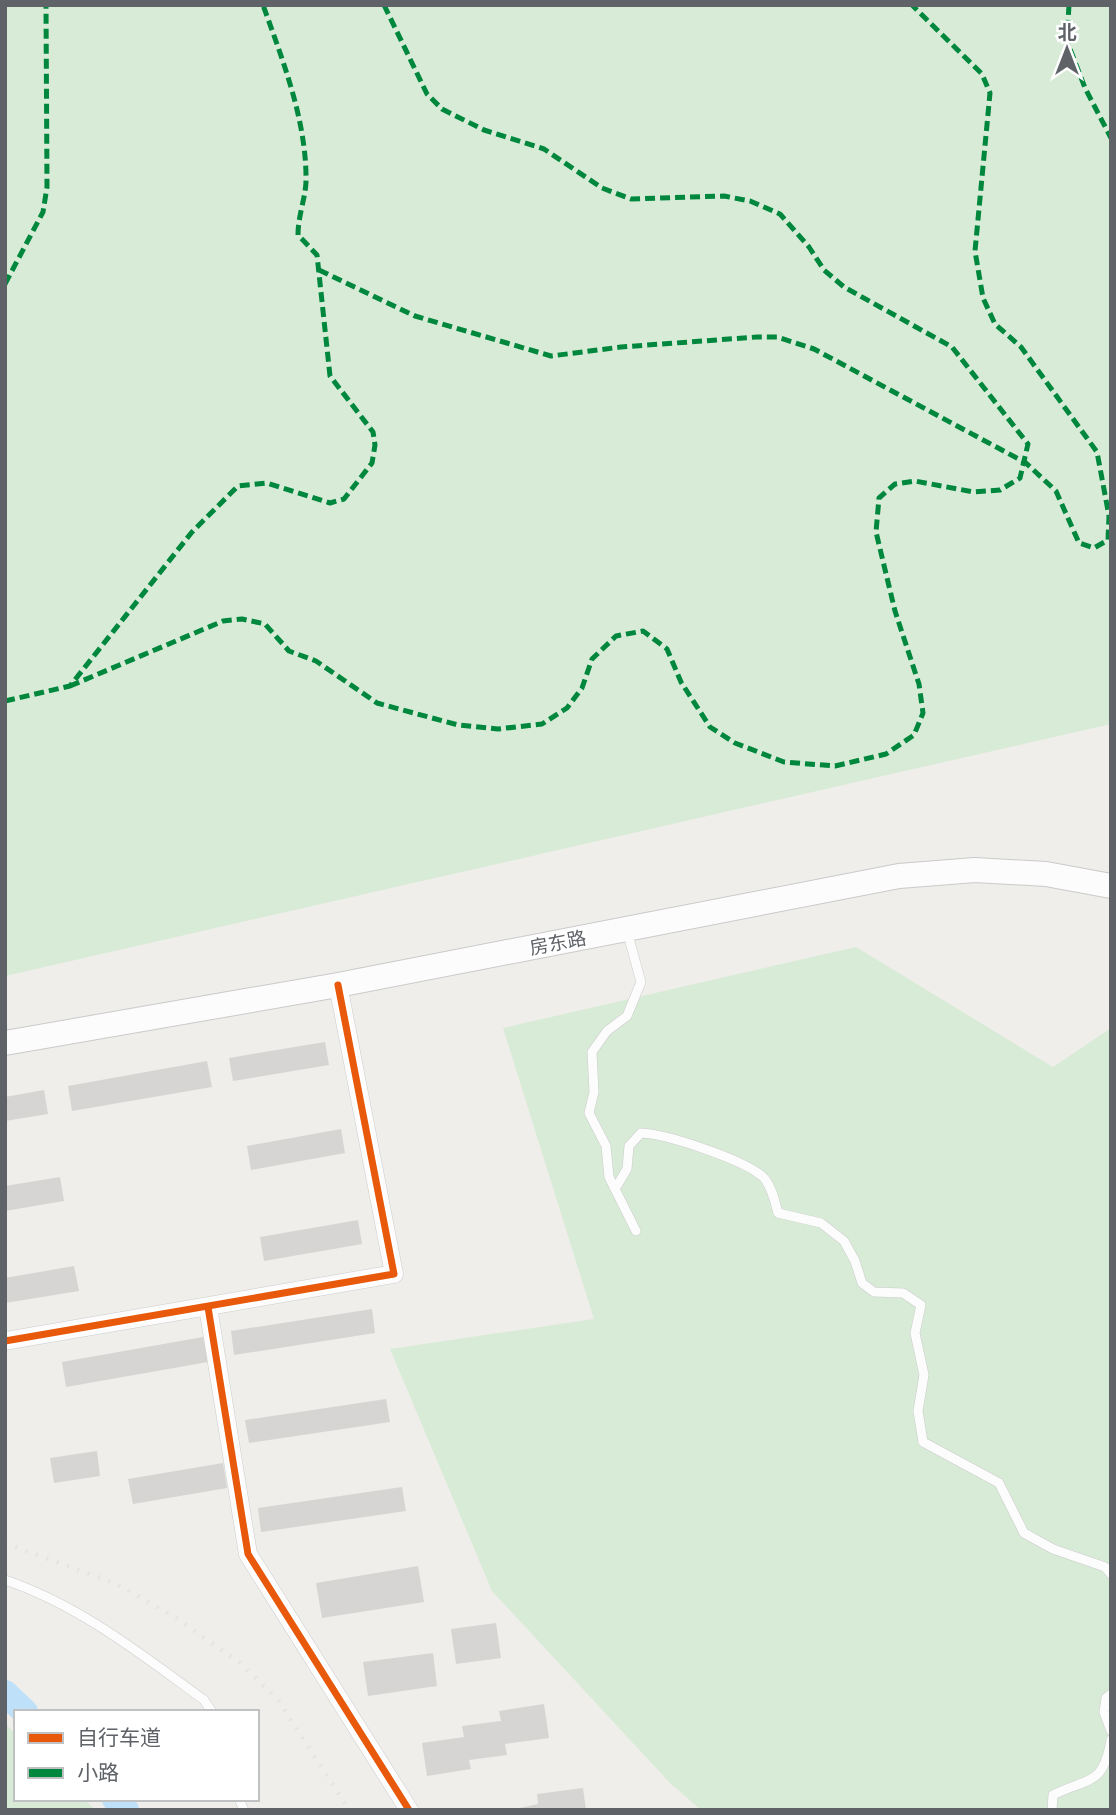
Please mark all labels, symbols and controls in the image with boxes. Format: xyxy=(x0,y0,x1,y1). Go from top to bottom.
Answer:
north arrow xyxy=(1032,14,1102,84)
text: 北 xyxy=(1057,20,1077,47)
street label: 房东路 xyxy=(527,925,589,963)
legend xyxy=(14,1710,259,1801)
text: 自行车道 xyxy=(77,1723,161,1753)
text: 小路 xyxy=(77,1758,119,1788)

